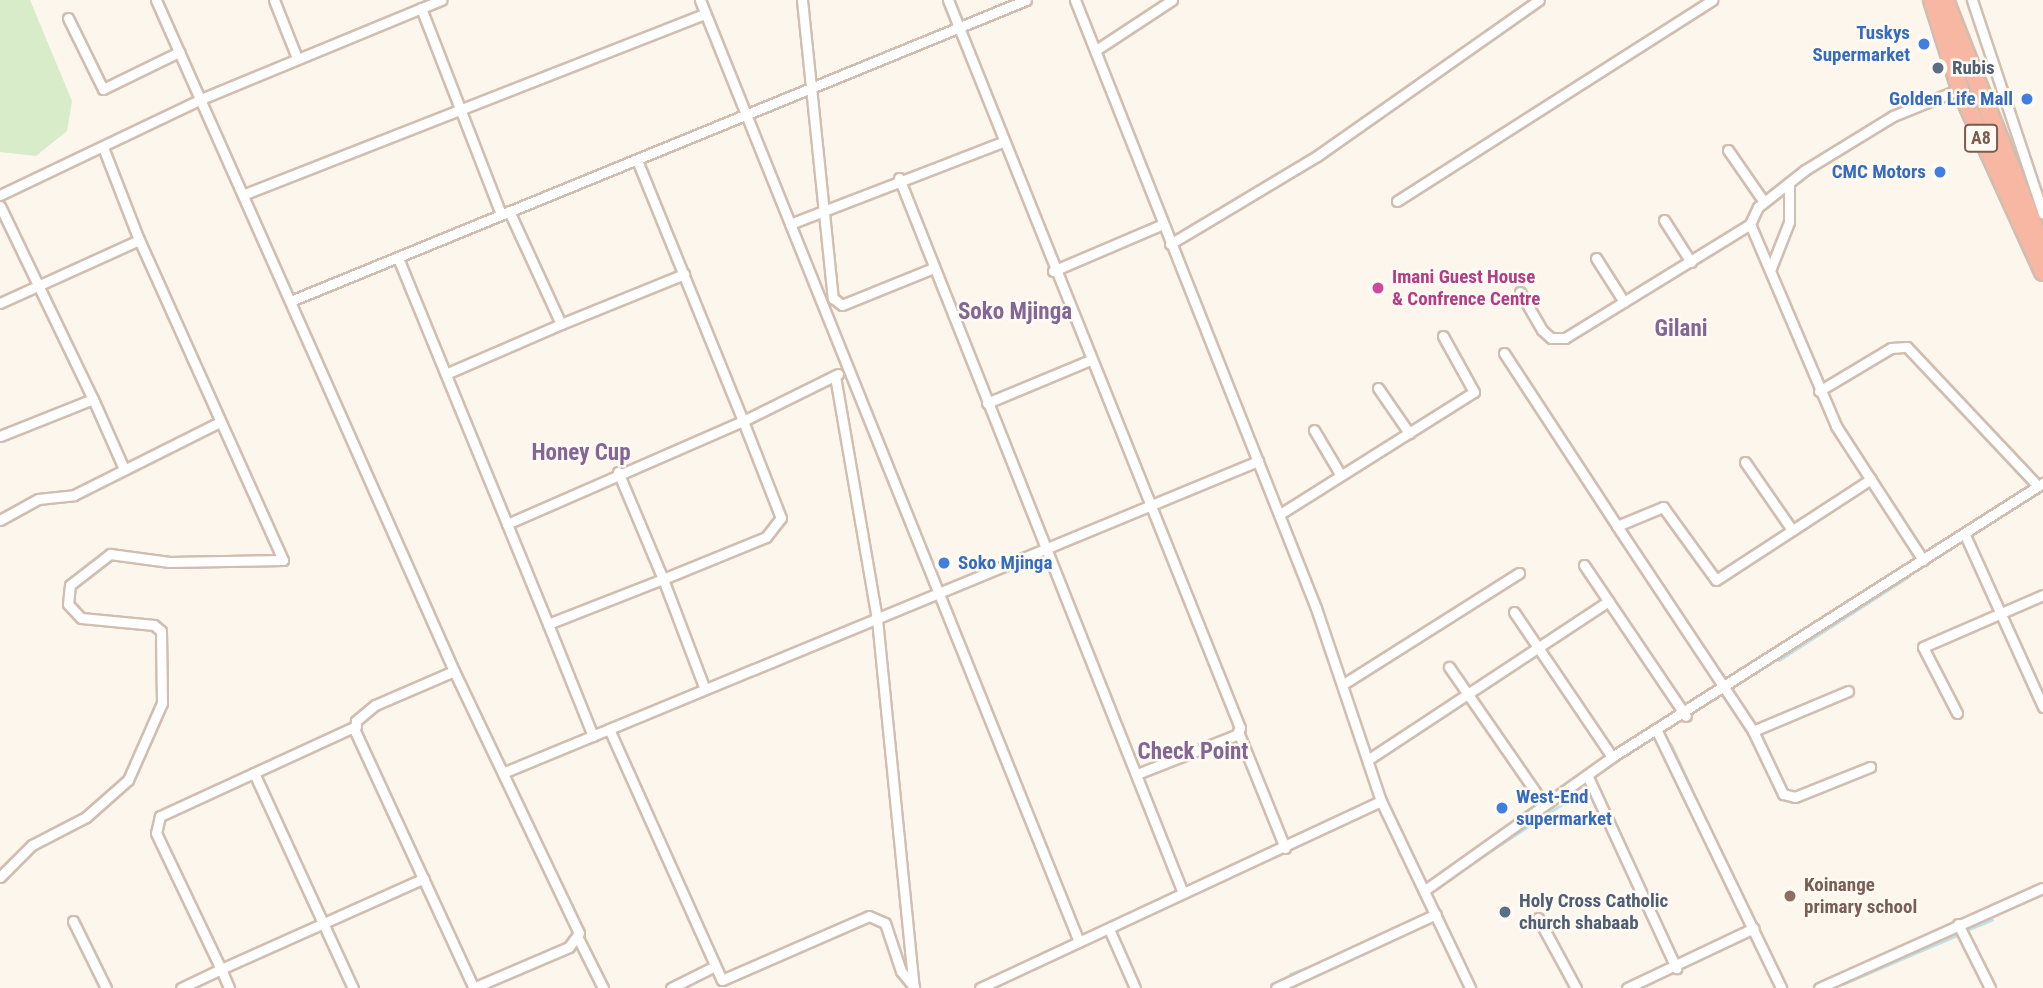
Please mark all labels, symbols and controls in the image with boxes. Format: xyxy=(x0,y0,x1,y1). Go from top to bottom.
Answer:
place label: Tuskys Supermarket xyxy=(1812,22,1910,66)
marker: Tuskys Supermarket xyxy=(1916,36,1932,52)
place label: Rubis xyxy=(1952,57,1995,79)
marker: Rubis xyxy=(1930,60,1946,76)
place label: Golden Life Mall xyxy=(1889,88,2013,110)
marker: Golden Life Mall xyxy=(2019,91,2035,107)
road number: A8 xyxy=(1964,124,1998,153)
place label: CMC Motors xyxy=(1832,161,1926,183)
marker: CMC Motors xyxy=(1932,164,1948,180)
place label: Imani Guest House & Confrence Centre xyxy=(1392,266,1540,310)
marker: Imani Guest House & Confrence Centre xyxy=(1370,280,1386,296)
district label: Soko Mjinga xyxy=(958,298,1072,326)
district label: Gilani xyxy=(1654,315,1708,343)
district label: Honey Cup xyxy=(531,439,631,467)
place label: Soko Mjinga xyxy=(958,552,1052,574)
marker: Soko Mjinga xyxy=(936,555,952,571)
district label: Check Point xyxy=(1138,738,1248,766)
place label: West-End supermarket xyxy=(1516,786,1612,830)
marker: West-End supermarket xyxy=(1494,800,1510,816)
place label: Koinange primary school xyxy=(1804,874,1917,918)
marker: Koinange primary school xyxy=(1782,888,1798,904)
place label: Holy Cross Catholic church shabaab xyxy=(1519,890,1668,934)
marker: Holy Cross Catholic church shabaab xyxy=(1497,904,1513,920)

